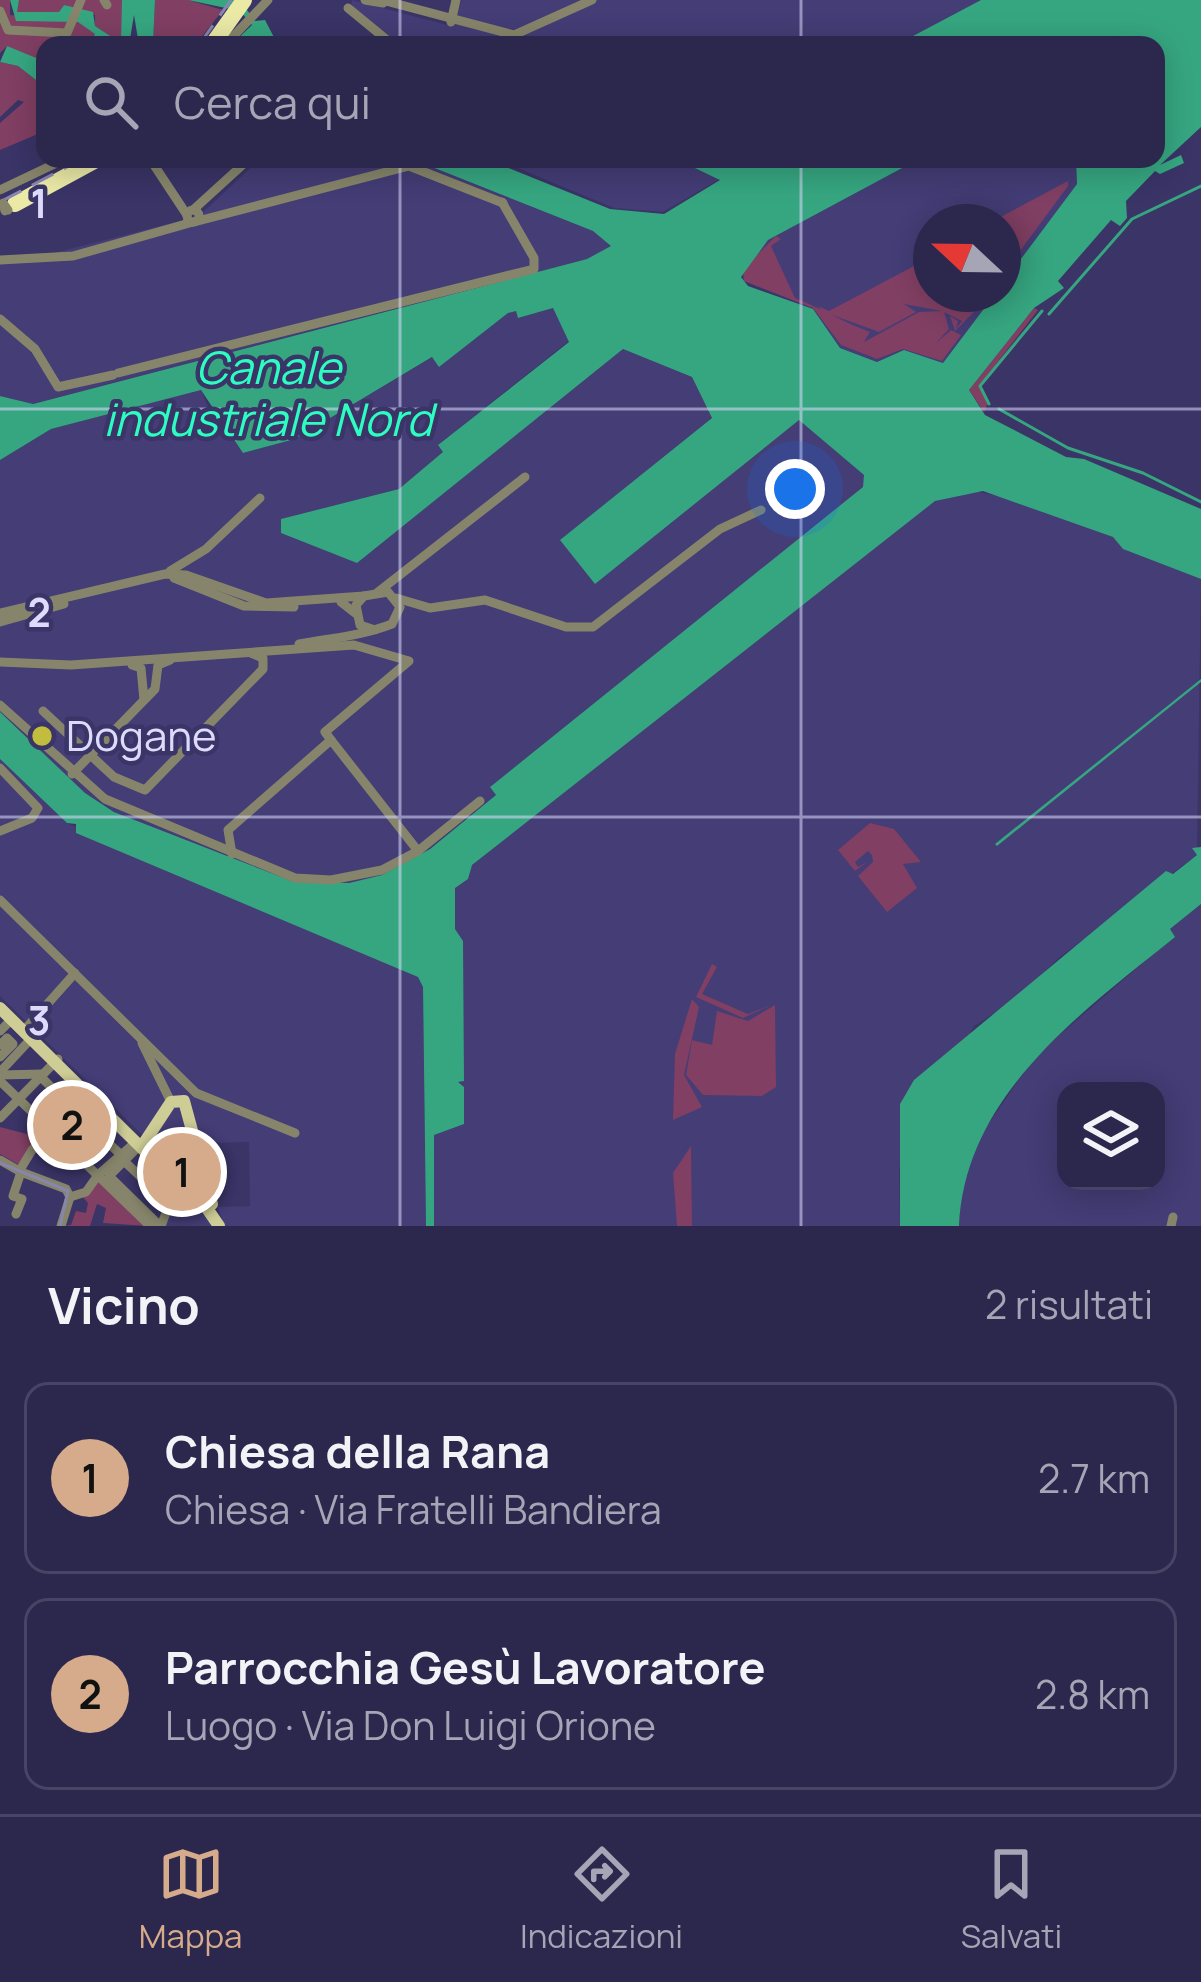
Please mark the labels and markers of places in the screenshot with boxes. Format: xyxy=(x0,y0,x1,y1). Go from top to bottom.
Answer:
place label: Dogane xyxy=(66,706,217,764)
marker: Dogane xyxy=(29,723,55,749)
pin: 2 xyxy=(33,1080,111,1170)
pin: 1 xyxy=(143,1127,221,1217)

